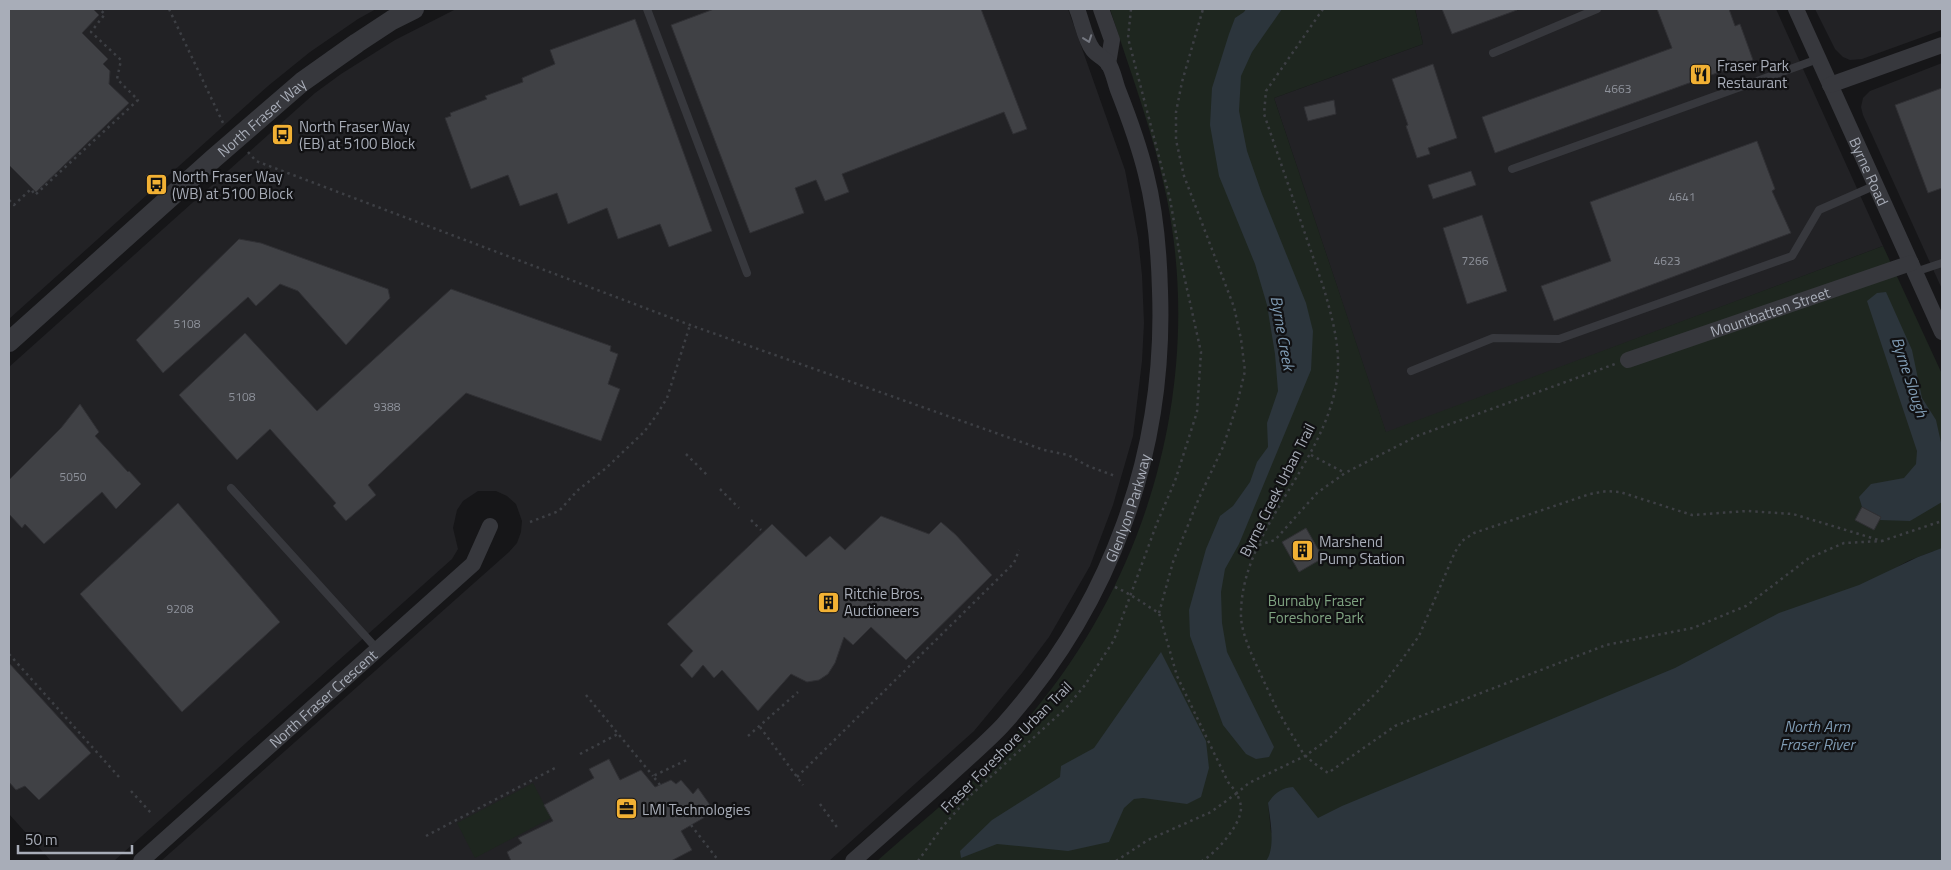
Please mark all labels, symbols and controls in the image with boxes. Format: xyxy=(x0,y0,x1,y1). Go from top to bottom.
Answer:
one-way arrow xyxy=(1082,34,1092,43)
place label: Fraser Park Restaurant xyxy=(1717,54,1789,94)
restaurant icon: Fraser Park Restaurant xyxy=(1689,62,1713,86)
street label: North Fraser Way xyxy=(212,72,311,162)
house number: 4663 xyxy=(1605,79,1631,98)
place label: North Fraser Way (EB) at 5100 Block xyxy=(299,115,415,155)
bus stop icon: North Fraser Way (EB) at 5100 Block xyxy=(271,123,295,147)
street label: Byrne Road xyxy=(1844,133,1895,209)
place label: North Fraser Way (WB) at 5100 Block xyxy=(172,165,293,205)
bus stop icon: North Fraser Way (WB) at 5100 Block xyxy=(144,173,168,197)
house number: 4641 xyxy=(1669,187,1695,206)
house number: 7266 xyxy=(1462,251,1489,270)
house number: 4623 xyxy=(1654,251,1680,270)
street label: Mountbatten Street xyxy=(1707,280,1834,343)
water label: Byrne Creek xyxy=(1265,294,1302,374)
house number: 5108 xyxy=(174,314,201,333)
water label: Byrne Slough xyxy=(1886,334,1935,421)
house number: 5108 xyxy=(229,387,256,406)
house number: 9388 xyxy=(374,397,401,416)
street label: Byrne Creek Urban Trail xyxy=(1233,419,1321,561)
street label: Glenlyon Parkway xyxy=(1099,451,1156,566)
house number: 5050 xyxy=(60,467,87,486)
place label: Marshend Pump Station xyxy=(1319,530,1405,570)
building icon: Marshend Pump Station xyxy=(1291,538,1315,562)
place label: Ritchie Bros. Auctioneers xyxy=(844,582,923,622)
park label: Burnaby Fraser Foreshore Park xyxy=(1268,589,1364,629)
building icon: Ritchie Bros. Auctioneers xyxy=(816,590,840,614)
house number: 9208 xyxy=(167,599,194,618)
street label: North Fraser Crescent xyxy=(264,643,383,753)
street label: Fraser Foreshore Urban Trail xyxy=(935,676,1077,818)
water label: North Arm Fraser River xyxy=(1779,714,1856,756)
office icon: LMI Technologies xyxy=(614,797,638,821)
place label: LMI Technologies xyxy=(642,798,750,821)
scale bar xyxy=(18,822,131,854)
text: 50 m xyxy=(25,828,58,851)

